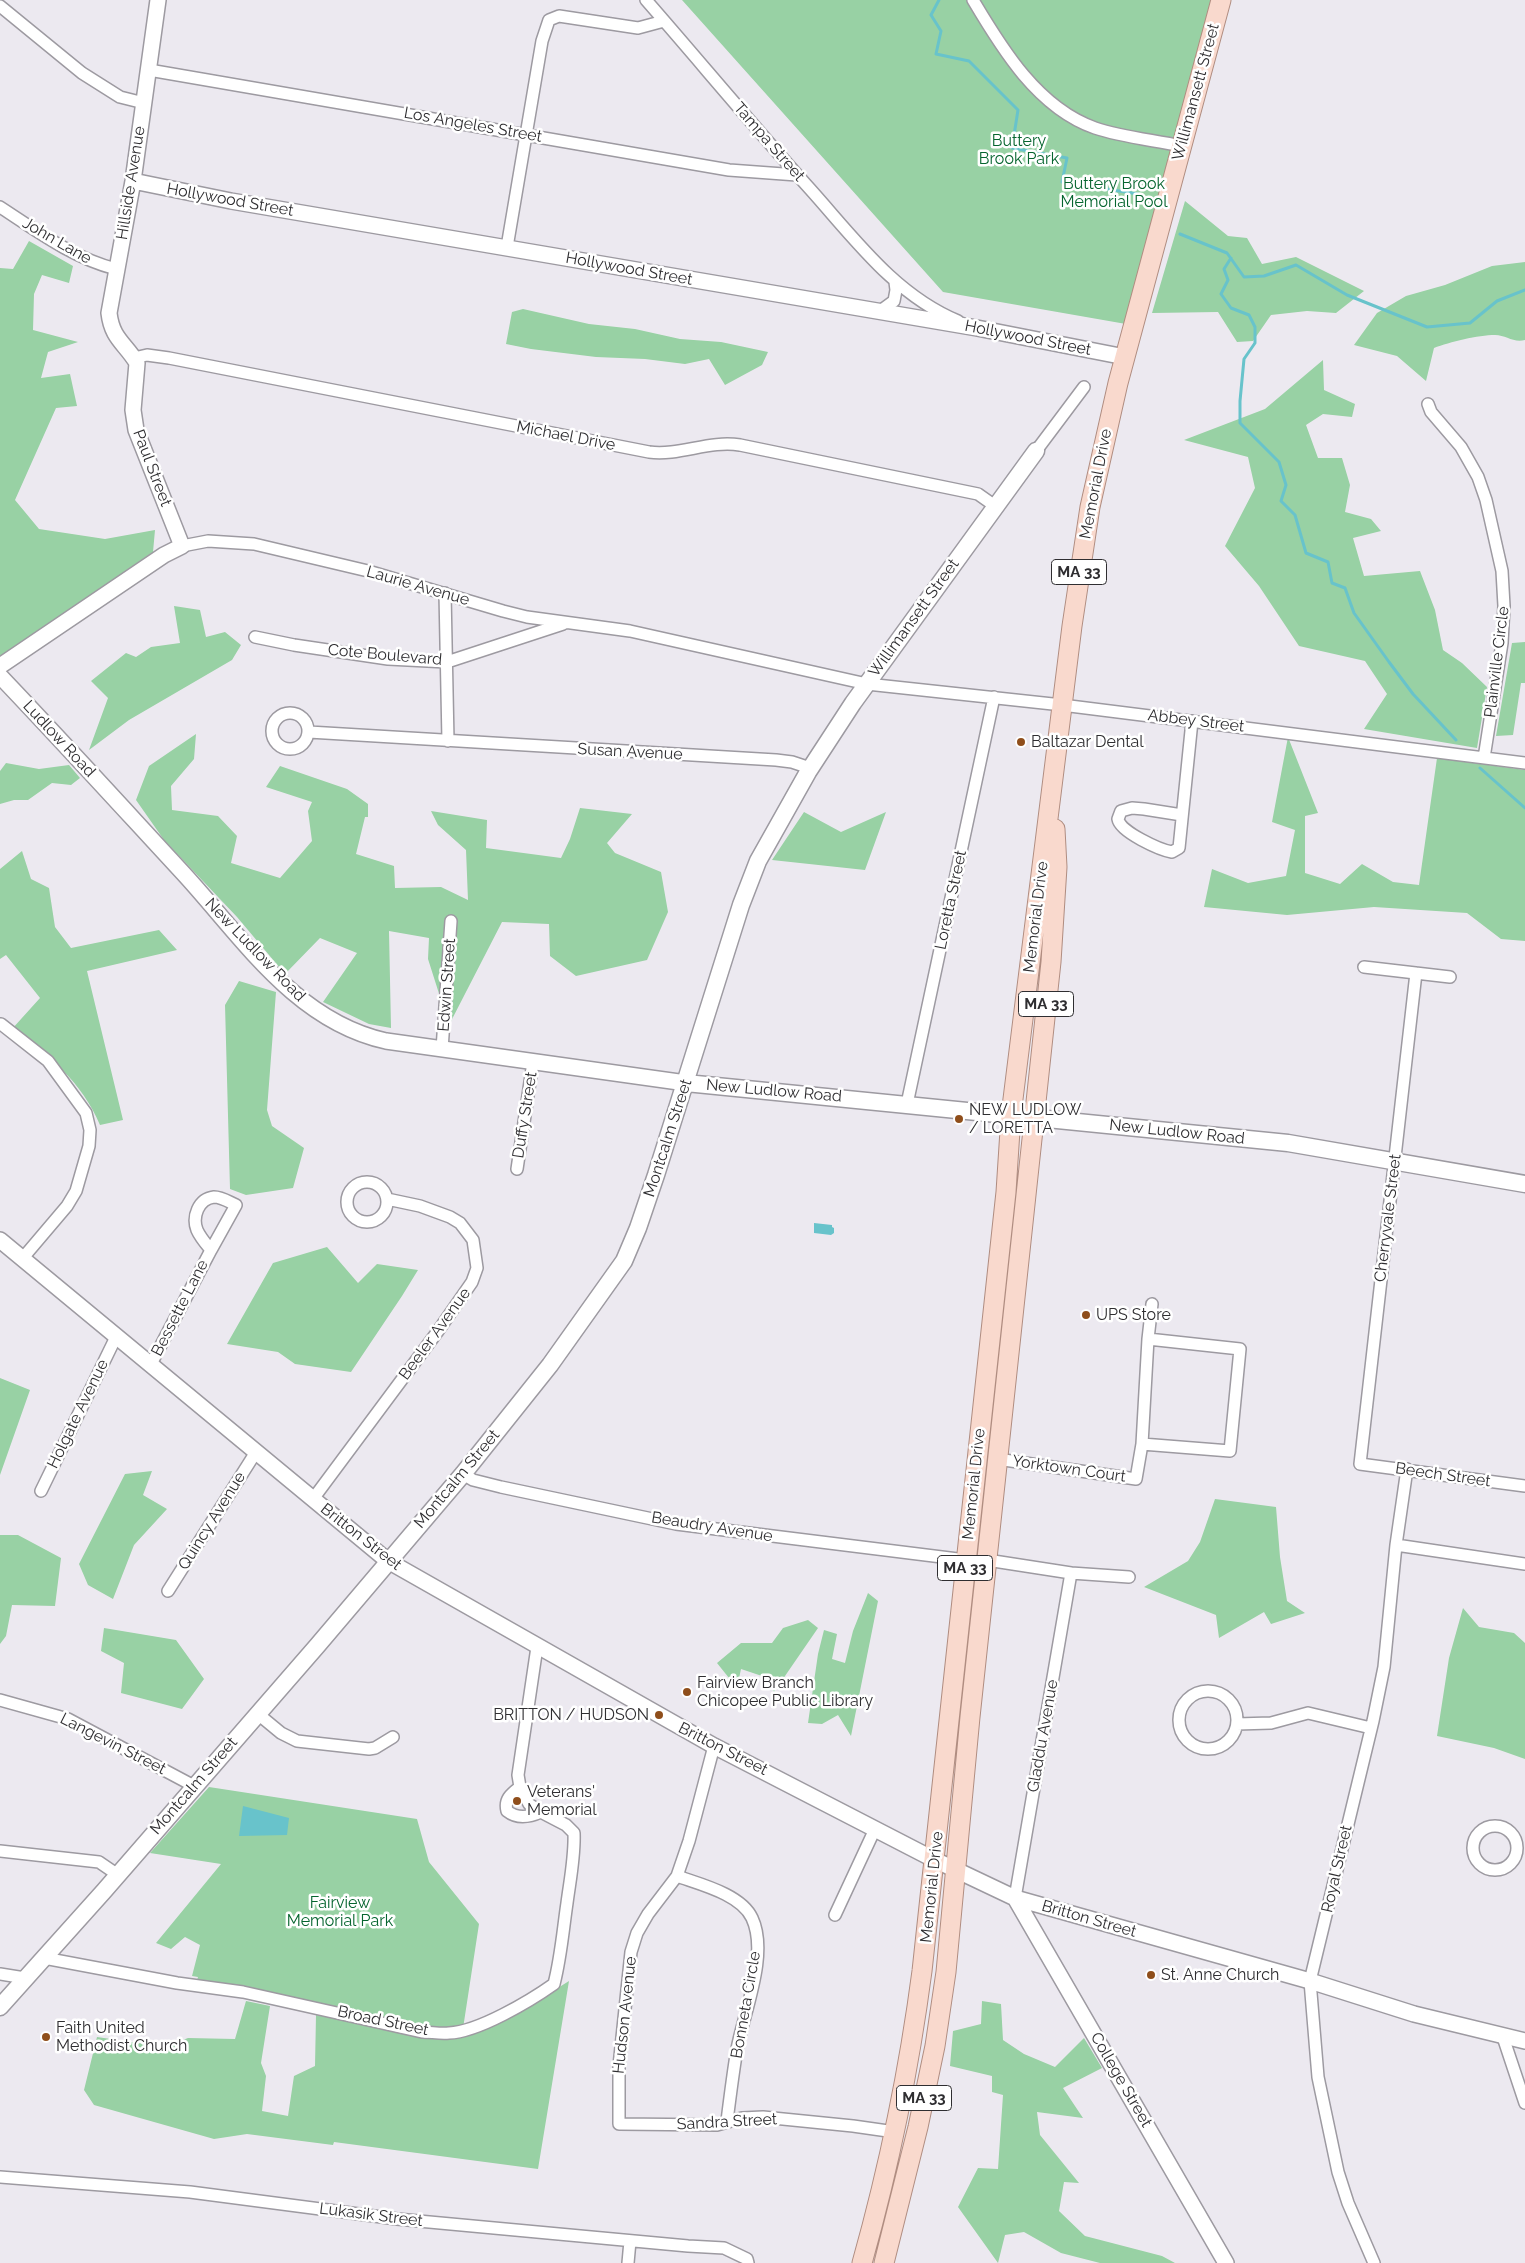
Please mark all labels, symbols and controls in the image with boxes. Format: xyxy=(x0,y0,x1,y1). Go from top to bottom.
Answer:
street label: Willimansett Street xyxy=(1168,21,1224,163)
street label: Tampa Street xyxy=(729,99,809,185)
street label: Los Angeles Street xyxy=(402,103,544,147)
street label: Hillside Avenue xyxy=(113,125,149,241)
park label: Buttery Brook Park xyxy=(979,131,1059,169)
park label: Buttery Brook Memorial Pool xyxy=(1061,174,1167,212)
street label: Hollywood Street xyxy=(165,179,295,221)
street label: John Lane xyxy=(19,214,95,268)
street label: Hollywood Street xyxy=(564,248,694,290)
street label: Hollywood Street xyxy=(963,316,1093,360)
street label: Michael Drive xyxy=(515,417,617,455)
street label: Paul Street xyxy=(129,427,175,509)
street label: Memorial Drive xyxy=(1076,427,1116,541)
street label: Willimansett Street xyxy=(865,555,963,681)
road number: MA 33 xyxy=(1052,560,1106,584)
street label: Laurie Avenue xyxy=(364,562,472,610)
street label: Plainville Circle xyxy=(1481,605,1513,719)
street label: Cote Boulevard xyxy=(327,640,443,670)
street label: Ludlow Road xyxy=(19,697,99,781)
street label: Abbey Street xyxy=(1147,706,1245,736)
place label: Baltazar Dental xyxy=(1031,732,1144,752)
marker: Baltazar Dental xyxy=(1015,736,1027,748)
street label: Susan Avenue xyxy=(577,740,683,764)
street label: Loretta Street xyxy=(931,848,971,952)
street label: Memorial Drive xyxy=(1020,860,1052,974)
street label: New Ludlow Road xyxy=(201,894,309,1006)
street label: Edwin Street xyxy=(434,938,460,1032)
road number: MA 33 xyxy=(1018,992,1074,1016)
street label: Duffy Street xyxy=(509,1070,541,1160)
street label: New Ludlow Road xyxy=(705,1075,843,1107)
street label: Montcalm Street xyxy=(640,1077,696,1199)
place label: NEW LUDLOW / LORETTA xyxy=(969,1100,1081,1138)
marker: NEW LUDLOW / LORETTA xyxy=(953,1113,965,1125)
street label: New Ludlow Road xyxy=(1108,1115,1246,1149)
street label: Cherryvale Street xyxy=(1371,1153,1405,1283)
street label: Bessette Lane xyxy=(147,1257,213,1359)
street label: Beeler Avenue xyxy=(395,1284,475,1384)
place label: UPS Store xyxy=(1096,1305,1171,1325)
marker: UPS Store xyxy=(1080,1309,1092,1321)
street label: Holgate Avenue xyxy=(43,1356,113,1472)
street label: Montcalm Street xyxy=(410,1426,504,1532)
street label: Memorial Drive xyxy=(959,1427,989,1541)
street label: Yorktown Court xyxy=(1011,1452,1127,1486)
street label: Beech Street xyxy=(1394,1459,1492,1491)
street label: Quincy Avenue xyxy=(174,1468,250,1574)
street label: Britton Street xyxy=(317,1499,405,1575)
street label: Beaudry Avenue xyxy=(650,1508,774,1546)
road number: MA 33 xyxy=(938,1556,992,1580)
place label: Fairview Branch Chicopee Public Library xyxy=(697,1673,873,1711)
street label: Gladdu Avenue xyxy=(1024,1678,1062,1794)
marker: Fairview Branch Chicopee Public Library xyxy=(681,1686,693,1698)
place label: BRITTON / HUDSON xyxy=(493,1705,649,1725)
street label: Langevin Street xyxy=(57,1709,169,1779)
marker: BRITTON / HUDSON xyxy=(653,1709,665,1721)
street label: Britton Street xyxy=(675,1718,771,1780)
street label: Montcalm Street xyxy=(146,1733,242,1839)
place label: Veterans' Memorial xyxy=(527,1782,597,1820)
marker: Veterans' Memorial xyxy=(511,1795,523,1807)
street label: Royal Street xyxy=(1318,1823,1356,1915)
street label: Memorial Drive xyxy=(917,1830,947,1944)
park label: Fairview Memorial Park xyxy=(287,1893,393,1931)
street label: Britton Street xyxy=(1039,1896,1139,1942)
street label: Bonneta Circle xyxy=(727,1950,765,2060)
street label: Hudson Avenue xyxy=(609,1955,641,2075)
place label: St. Anne Church xyxy=(1161,1965,1279,1985)
marker: St. Anne Church xyxy=(1145,1969,1157,1981)
street label: Broad Street xyxy=(336,2002,430,2040)
place label: Faith United Methodist Church xyxy=(56,2018,187,2056)
street label: College Street xyxy=(1086,2029,1156,2131)
marker: Faith United Methodist Church xyxy=(40,2031,52,2043)
road number: MA 33 xyxy=(896,2086,952,2110)
street label: Sandra Street xyxy=(676,2110,778,2134)
street label: Lukasik Street xyxy=(318,2199,424,2231)

